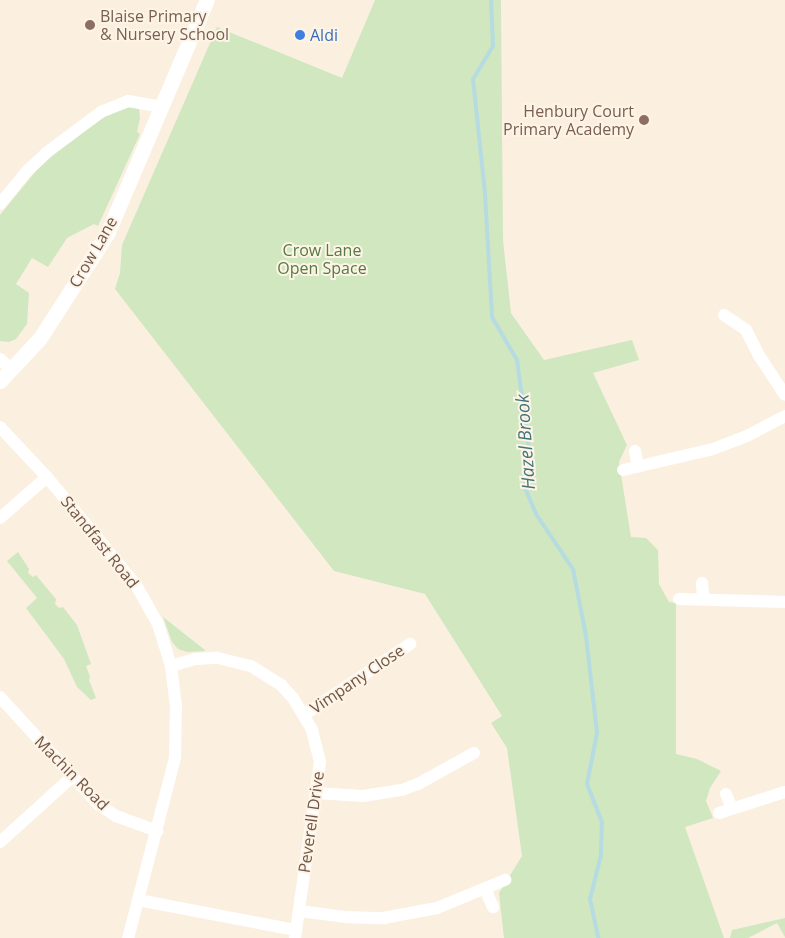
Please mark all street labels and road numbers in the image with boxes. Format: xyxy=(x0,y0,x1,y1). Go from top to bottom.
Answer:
street label: Crow Lane xyxy=(65,213,121,291)
street label: Standfast Road xyxy=(57,492,143,592)
street label: Vimpany Close xyxy=(306,640,408,718)
street label: Machin Road xyxy=(31,732,113,814)
street label: Peverell Drive xyxy=(294,770,328,874)

